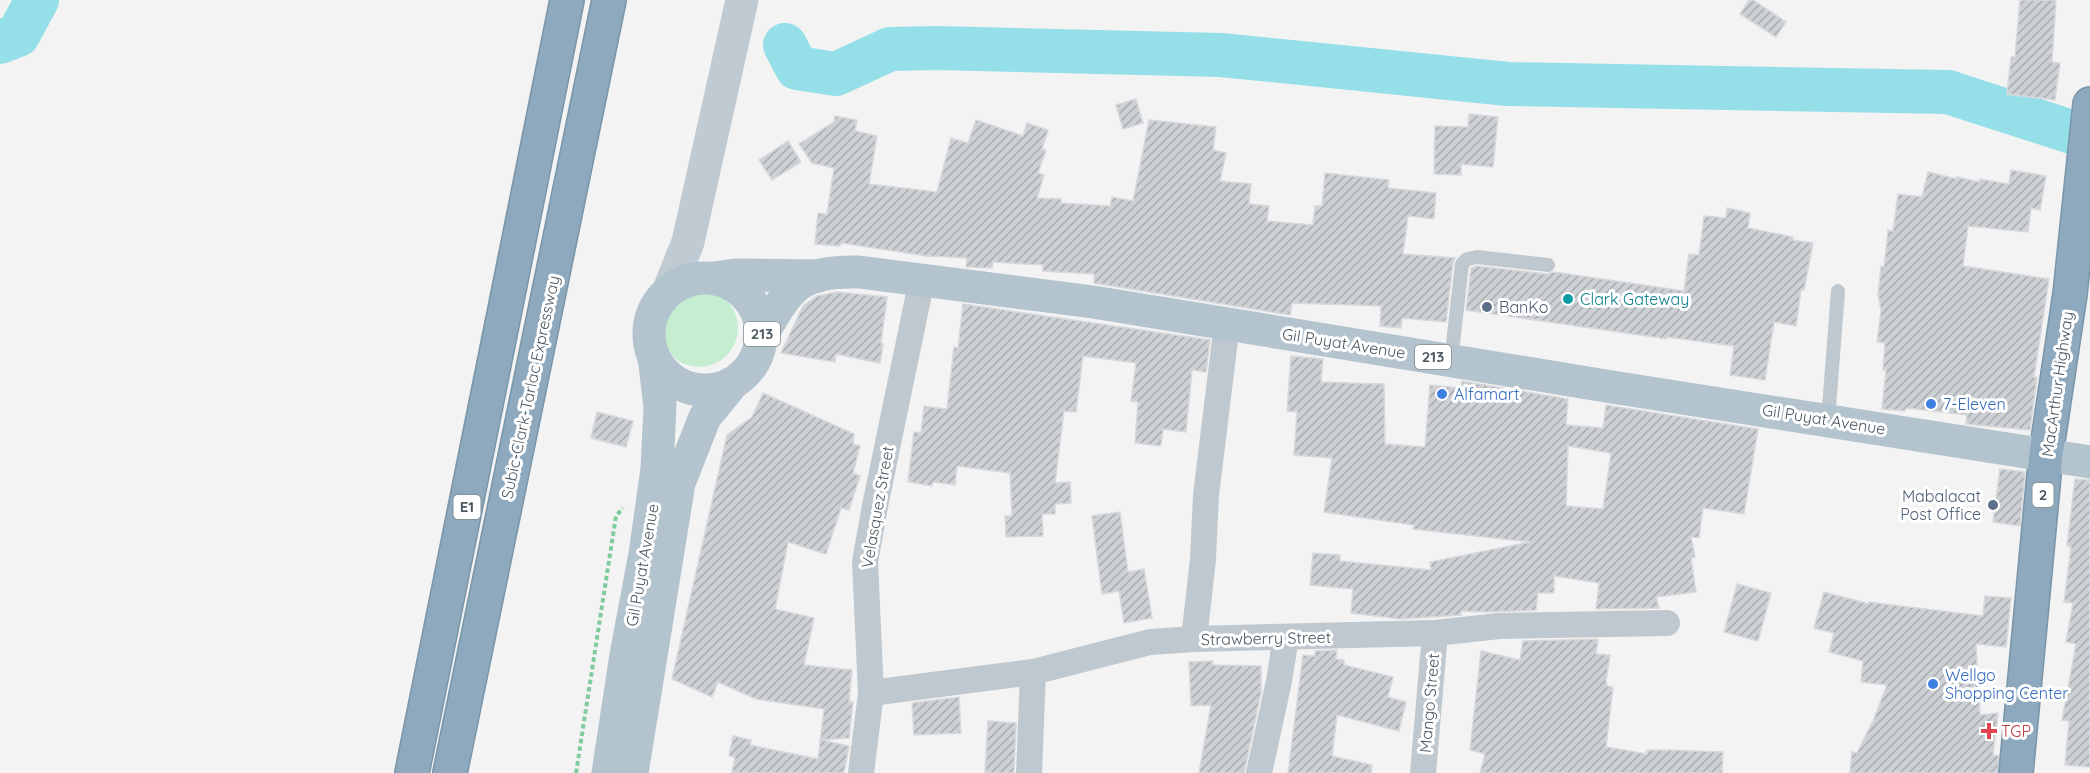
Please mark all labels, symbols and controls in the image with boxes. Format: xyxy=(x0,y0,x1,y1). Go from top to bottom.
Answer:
street label: Subic-Clark-Tarlac Expressway xyxy=(497,274,563,500)
place label: Clark Gateway xyxy=(1580,289,1689,309)
marker: Clark Gateway xyxy=(1561,292,1575,306)
place label: BanKo xyxy=(1499,297,1549,317)
marker: BanKo xyxy=(1480,300,1494,314)
street label: MacArthur Highway xyxy=(2037,310,2077,458)
road number: 213 xyxy=(744,322,780,346)
street label: Gil Puyat Avenue xyxy=(1281,323,1407,363)
road number: 213 xyxy=(1415,345,1451,369)
place label: Alfamart xyxy=(1454,384,1519,404)
marker: Alfamart xyxy=(1435,387,1449,401)
place label: 7-Eleven xyxy=(1943,394,2006,414)
marker: 7-Eleven xyxy=(1924,397,1938,411)
street label: Gil Puyat Avenue xyxy=(1761,399,1887,439)
street label: Velasquez Street xyxy=(856,444,898,570)
road number: 2 xyxy=(2032,483,2054,507)
place label: Mabalacat Post Office xyxy=(1900,486,1981,524)
road number: E1 xyxy=(454,495,480,519)
marker: Mabalacat Post Office xyxy=(1986,498,2000,512)
street label: Gil Puyat Avenue xyxy=(621,502,663,628)
street label: Strawberry Street xyxy=(1201,627,1331,649)
street label: Mango Street xyxy=(1415,653,1443,753)
place label: Wellgo Shopping Center xyxy=(1945,665,2068,703)
marker: Wellgo Shopping Center xyxy=(1926,677,1940,691)
place label: TGP xyxy=(2001,721,2031,741)
marker: TGP xyxy=(1982,724,1996,738)

